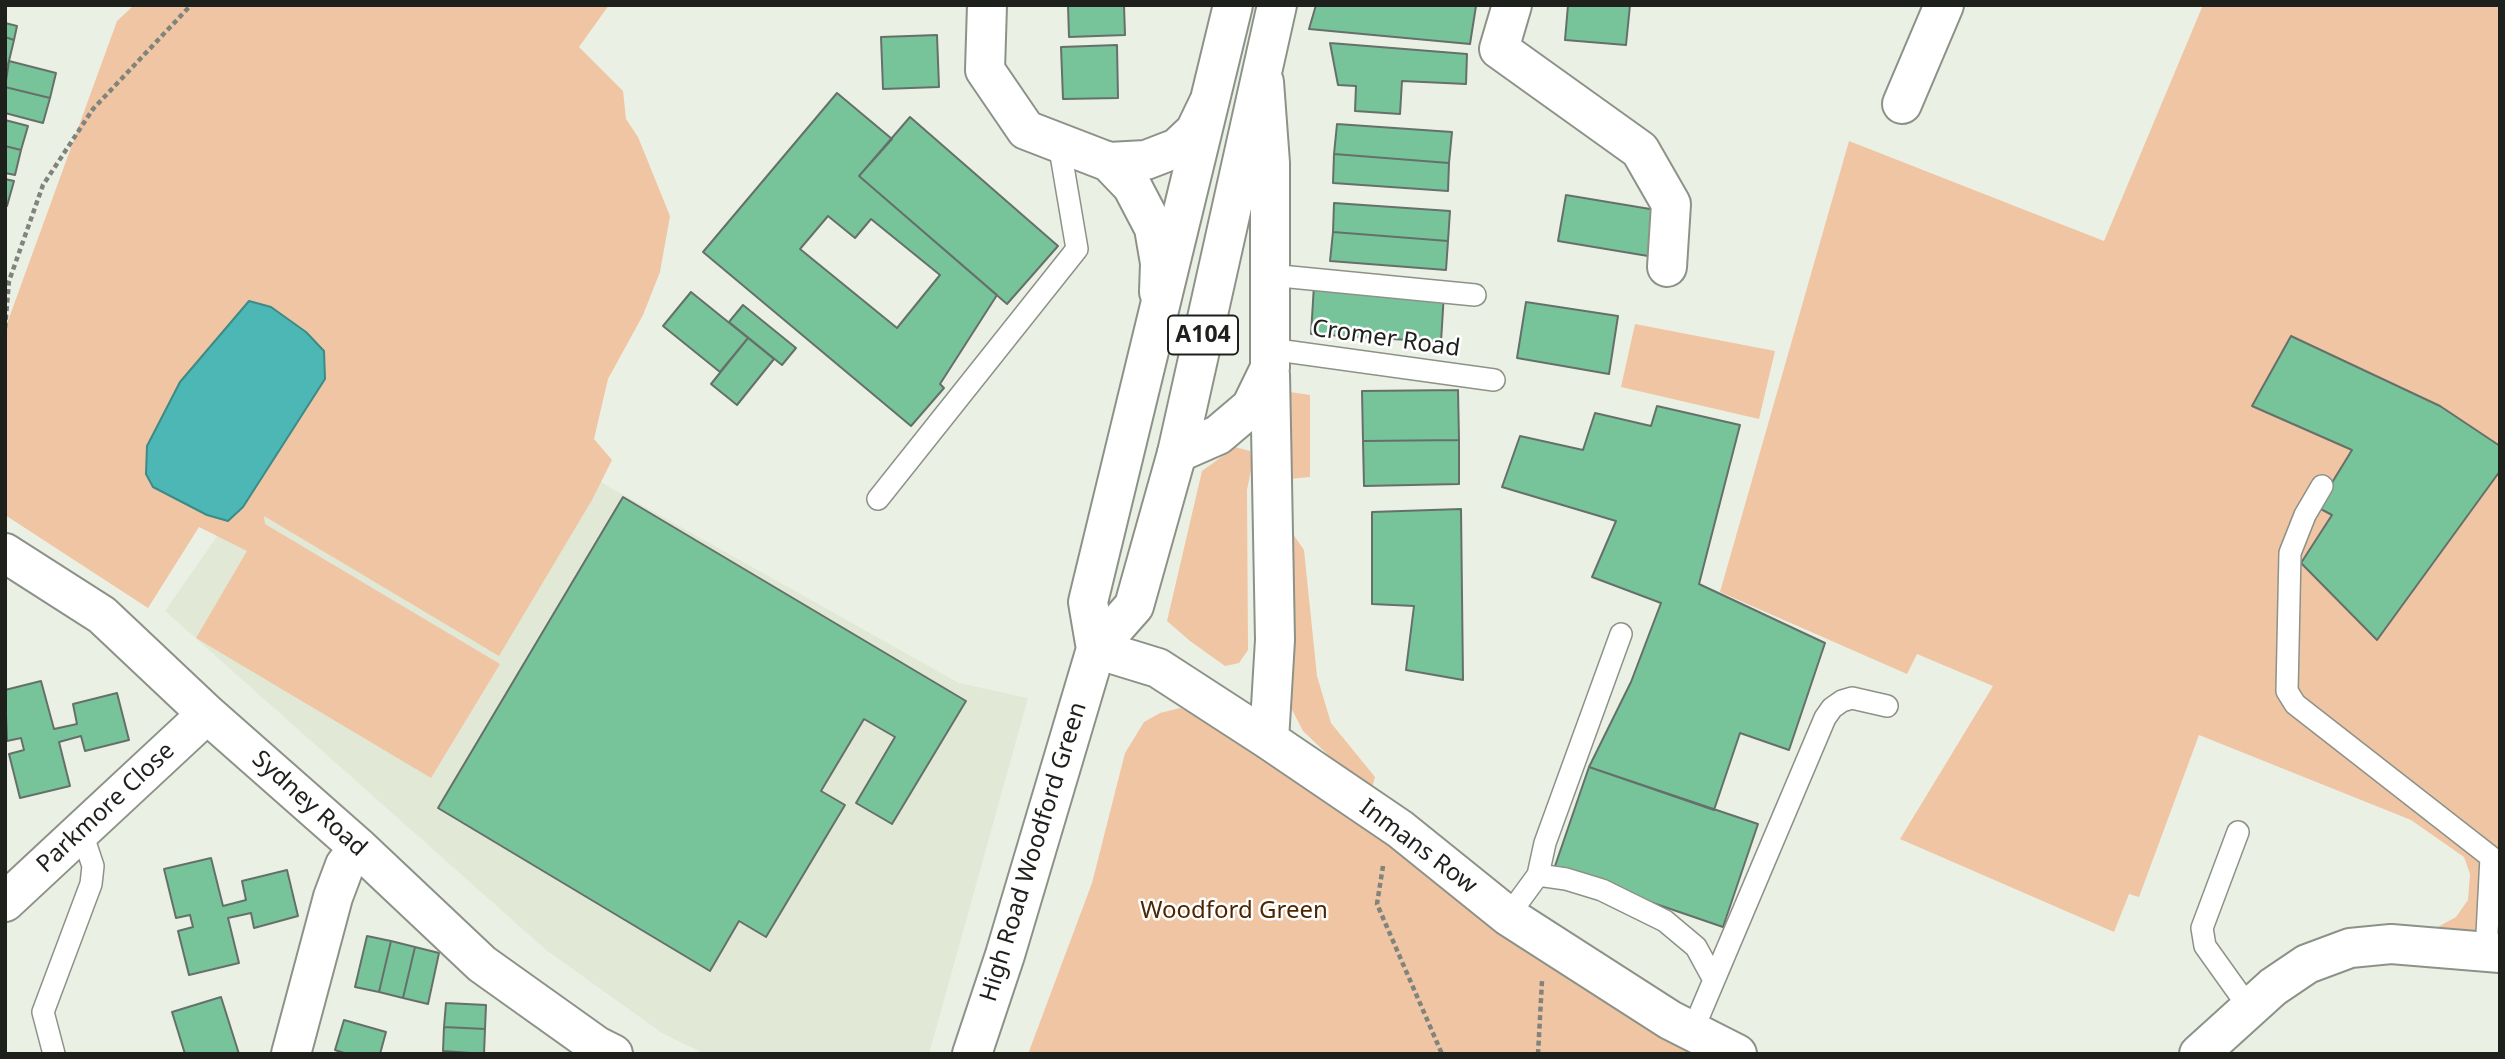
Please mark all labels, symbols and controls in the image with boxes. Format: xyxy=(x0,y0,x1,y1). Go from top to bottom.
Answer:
street label: Cromer Road xyxy=(1310,314,1462,364)
road number: A104 xyxy=(1168,316,1238,354)
street label: High Road Woodford Green xyxy=(975,699,1093,1005)
street label: Parkmore Close xyxy=(31,737,181,879)
street label: Sydney Road xyxy=(246,745,372,863)
street label: Inmans Row xyxy=(1354,794,1482,900)
park label: Woodford Green xyxy=(1140,897,1328,925)

